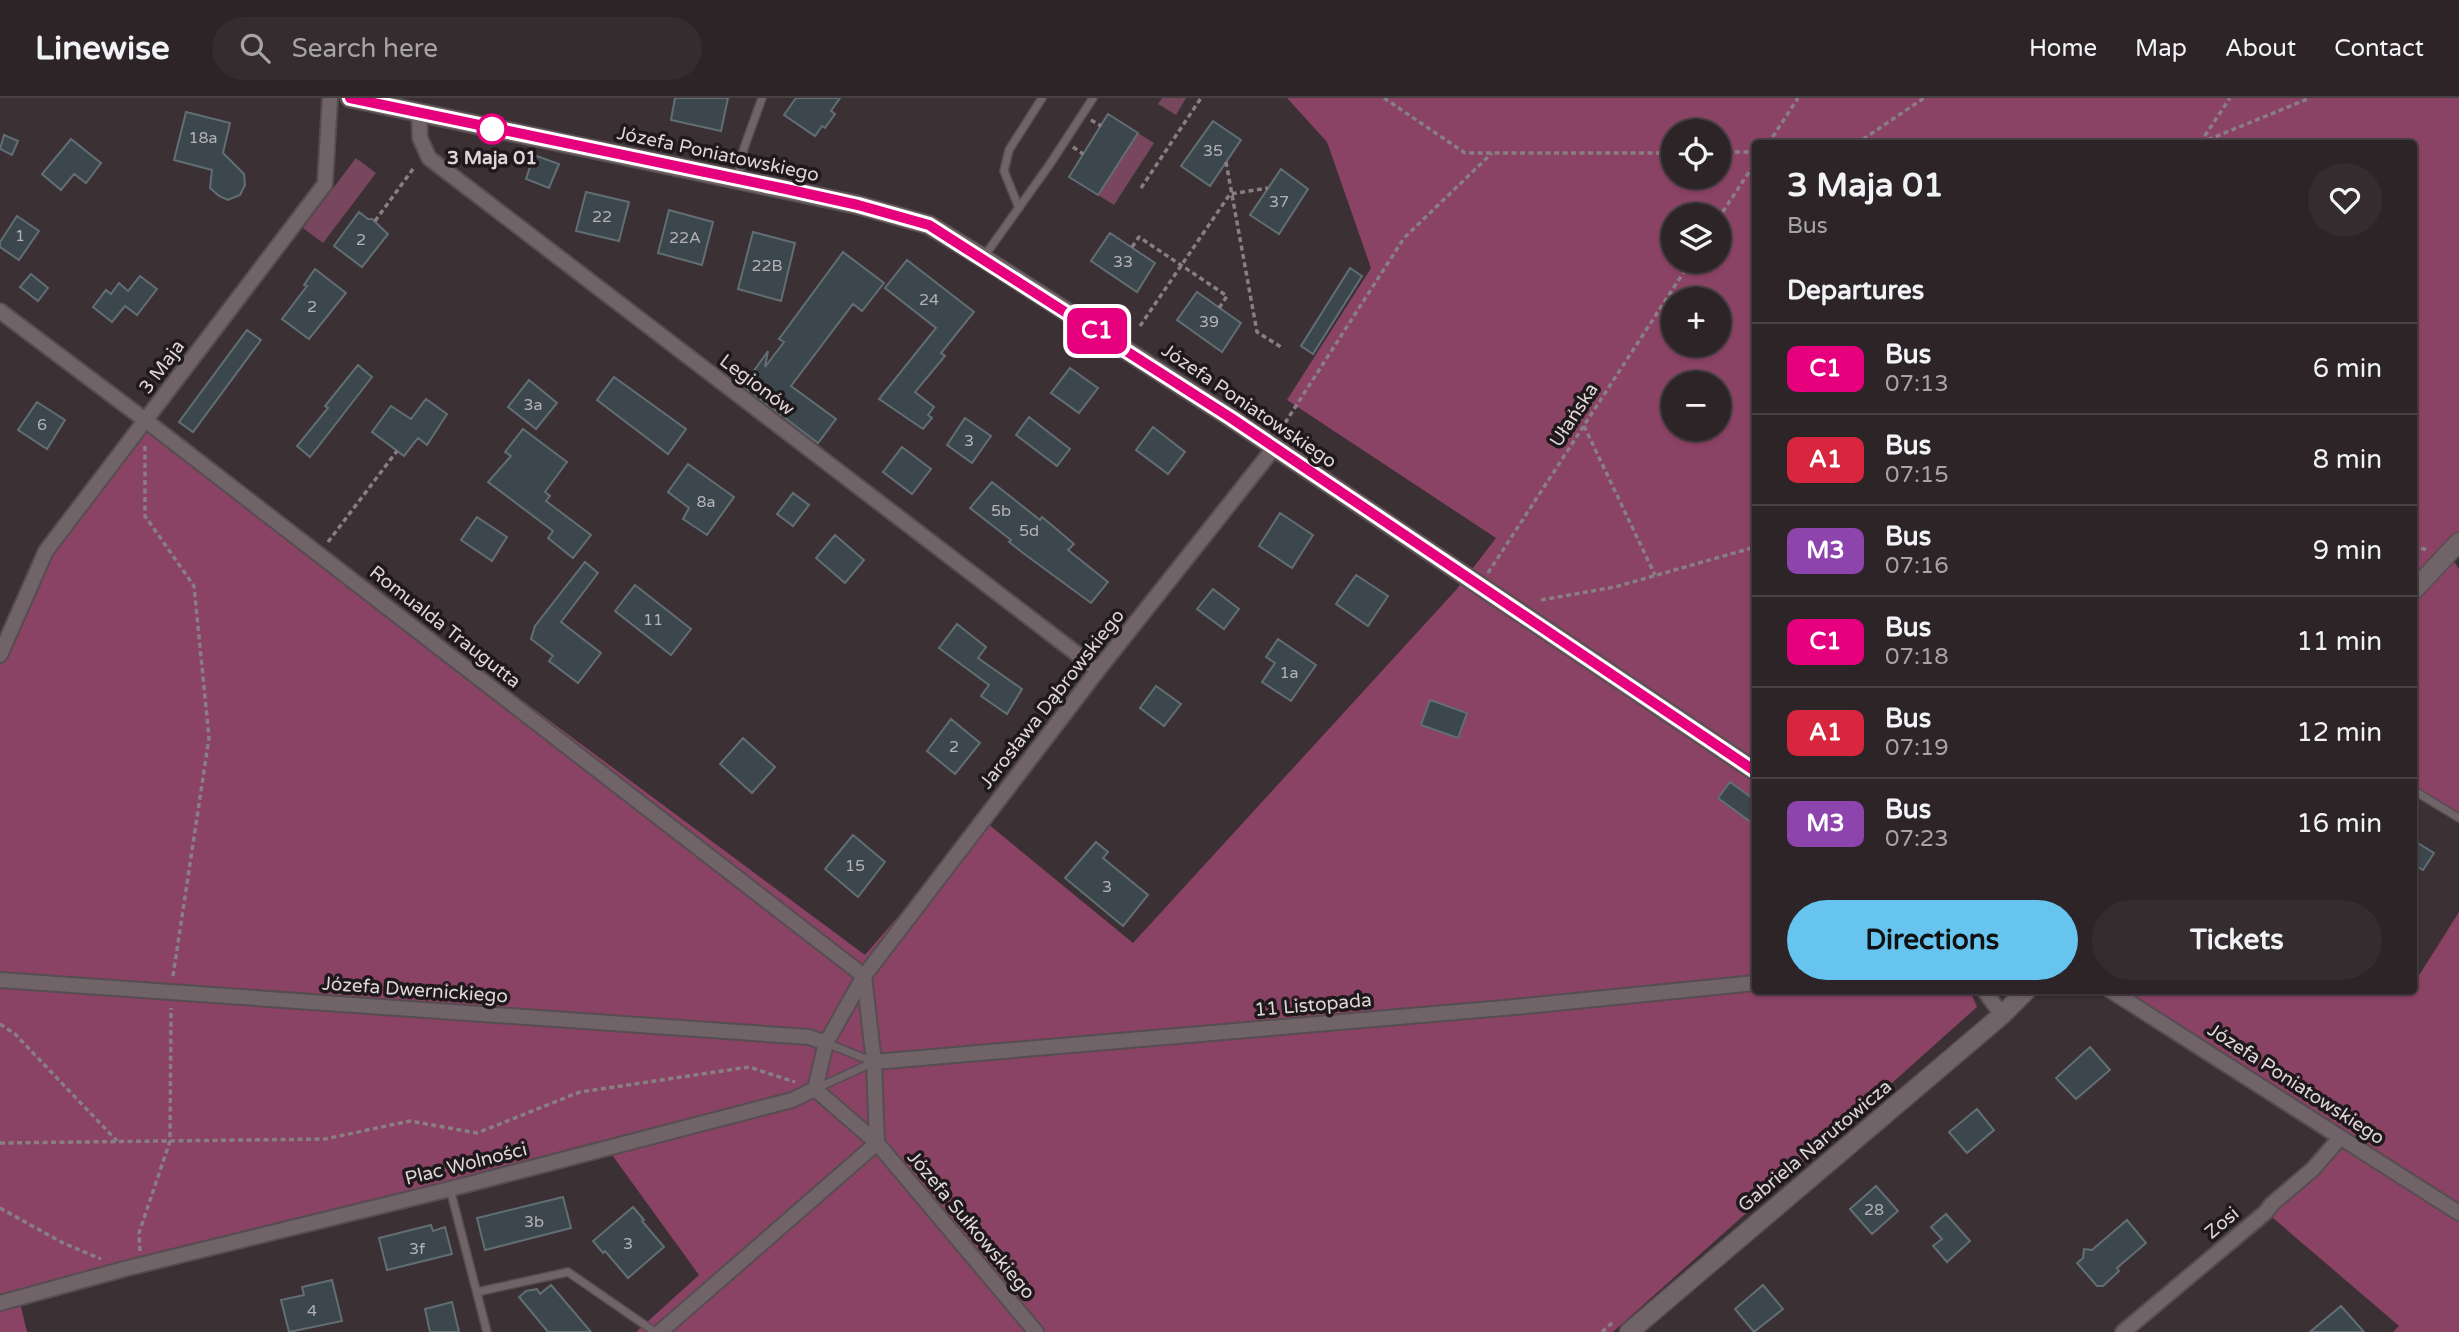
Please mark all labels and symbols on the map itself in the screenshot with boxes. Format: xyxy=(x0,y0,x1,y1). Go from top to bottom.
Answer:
marker: 3 Maja 01 xyxy=(477,114,507,144)
street label: Józefa Poniatowskiego xyxy=(615,122,821,186)
house number: 18a xyxy=(188,128,218,148)
house number: 35 xyxy=(1203,141,1223,161)
place label: 3 Maja 01 xyxy=(447,147,537,170)
house number: 37 xyxy=(1269,192,1289,212)
house number: 22 xyxy=(592,207,612,227)
house number: 1 xyxy=(15,226,25,246)
house number: 22A xyxy=(669,228,701,248)
house number: 2 xyxy=(356,230,366,250)
house number: 33 xyxy=(1113,252,1133,272)
house number: 22B xyxy=(751,256,783,276)
house number: 24 xyxy=(919,290,939,310)
house number: 2 xyxy=(307,297,317,317)
line badge: C1 xyxy=(1066,308,1128,354)
house number: 39 xyxy=(1199,312,1219,332)
street label: 3 Maja xyxy=(135,336,189,398)
street label: Józefa Poniatowskiego xyxy=(1157,339,1341,473)
street label: Legionów xyxy=(715,350,799,420)
street label: Ułańska xyxy=(1545,379,1603,451)
house number: 3a xyxy=(523,395,543,415)
house number: 6 xyxy=(37,415,47,435)
house number: 3 xyxy=(964,431,974,451)
house number: 8a xyxy=(696,492,716,512)
house number: 5b xyxy=(991,501,1011,521)
house number: 5d xyxy=(1019,521,1039,541)
street label: Romualda Traugutta xyxy=(365,561,525,693)
street label: Jarosława Dąbrowskiego xyxy=(975,605,1129,793)
house number: 11 xyxy=(643,610,663,630)
house number: 1a xyxy=(1279,663,1299,683)
house number: 2 xyxy=(949,737,959,757)
house number: 15 xyxy=(845,856,865,876)
house number: 3 xyxy=(1102,877,1112,897)
street label: Józefa Dwernickiego xyxy=(321,973,509,1007)
street label: 11 Listopada xyxy=(1253,989,1373,1021)
street label: Józefa Poniatowskiego xyxy=(2204,1019,2388,1149)
street label: Gabriela Narutowicza xyxy=(1734,1075,1896,1217)
street label: Plac Wolności xyxy=(403,1138,529,1190)
street label: Józefa Sułkowskiego xyxy=(903,1147,1039,1303)
house number: 28 xyxy=(1864,1200,1884,1220)
street label: Zosi xyxy=(2201,1203,2243,1243)
house number: 3b xyxy=(524,1212,544,1232)
house number: 3 xyxy=(623,1234,633,1254)
house number: 3f xyxy=(409,1239,426,1259)
house number: 4 xyxy=(307,1301,317,1321)

